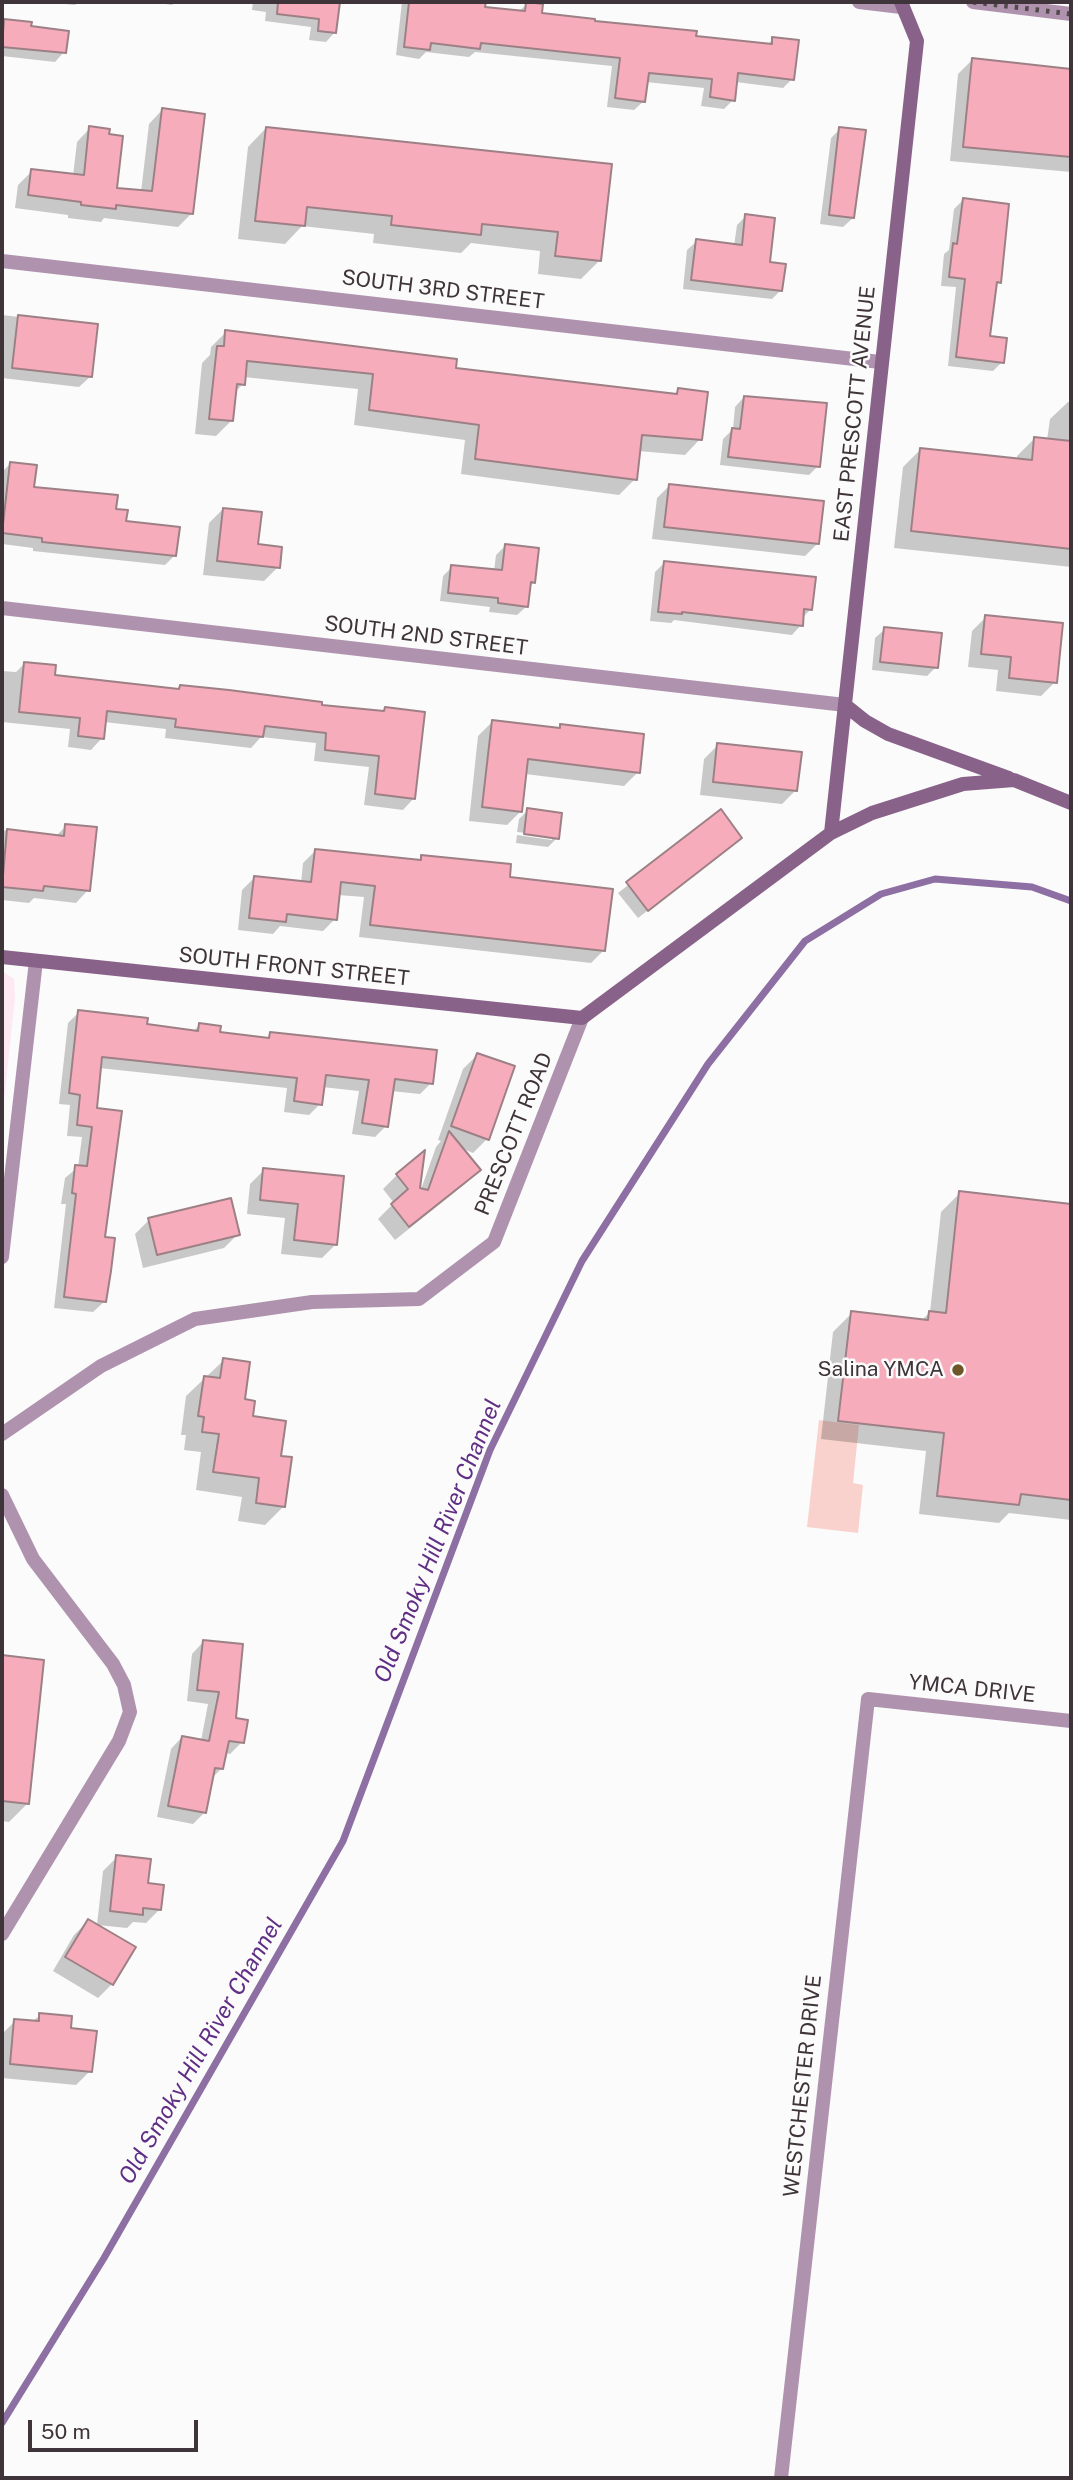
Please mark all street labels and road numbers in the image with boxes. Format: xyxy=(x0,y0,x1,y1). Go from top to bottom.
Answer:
street label: SOUTH 3RD STREET xyxy=(340,265,546,315)
street label: EAST PRESCOTT AVENUE xyxy=(829,285,881,543)
street label: SOUTH 2ND STREET xyxy=(323,611,529,661)
street label: SOUTH FRONT STREET xyxy=(177,942,411,992)
street label: PRESCOTT ROAD xyxy=(470,1049,558,1219)
street label: YMCA DRIVE xyxy=(907,1670,1037,1708)
street label: WESTCHESTER DRIVE xyxy=(779,1974,827,2198)

